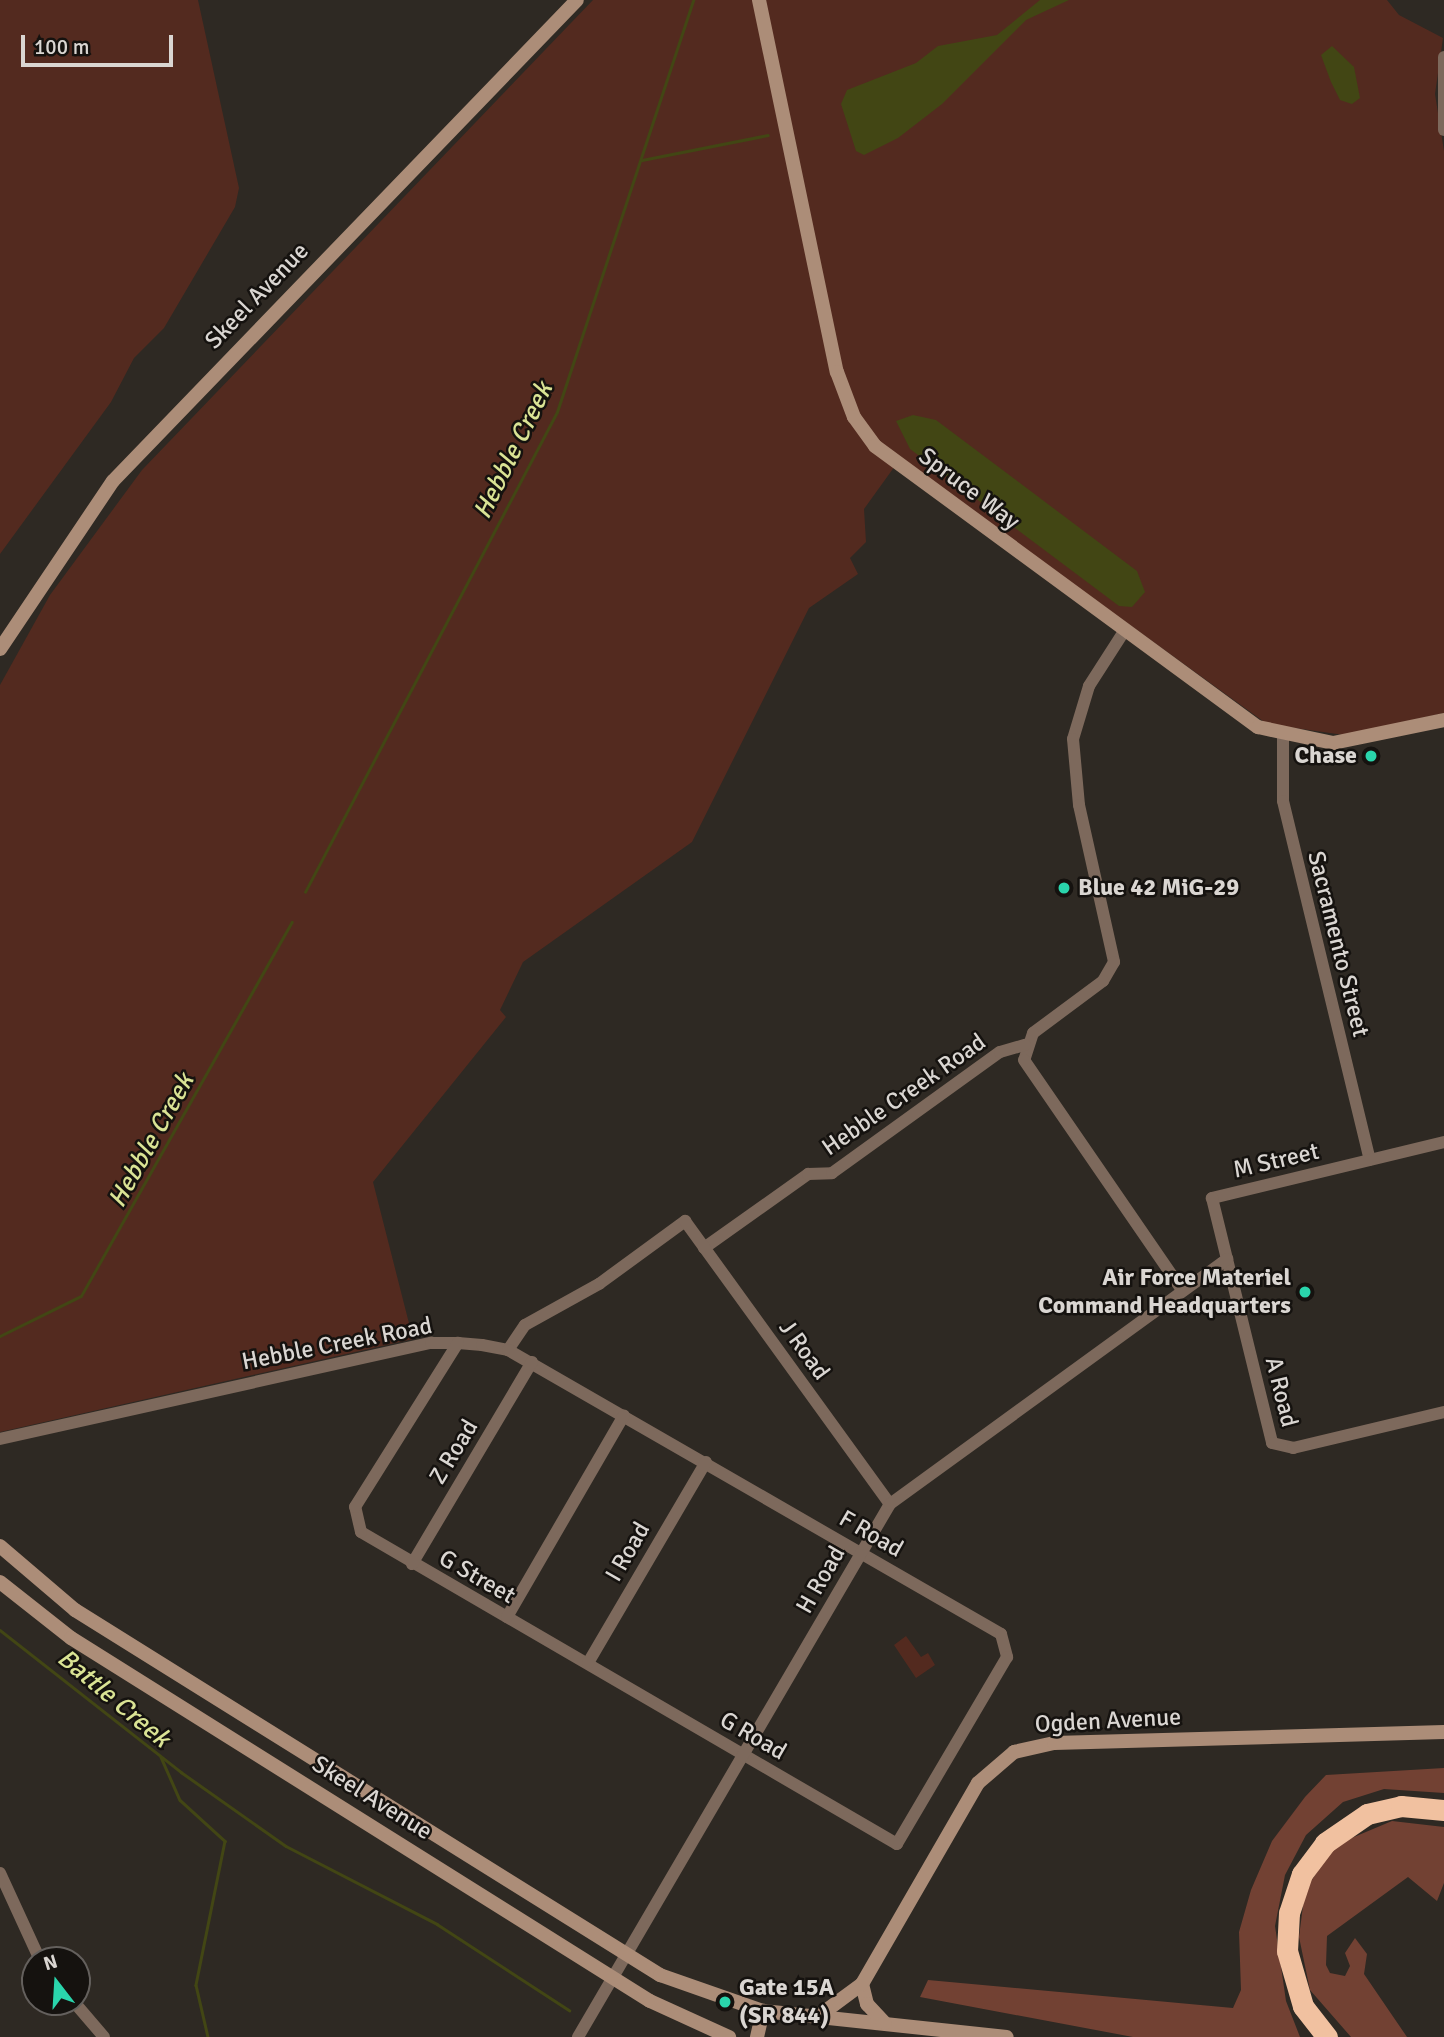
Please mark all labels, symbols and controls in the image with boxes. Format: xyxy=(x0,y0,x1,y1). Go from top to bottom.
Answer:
scale bar xyxy=(24,21,177,65)
text: 100 m xyxy=(34,34,89,60)
street label: Skeel Avenue xyxy=(199,237,315,355)
water label: Hebble Creek xyxy=(468,378,560,524)
street label: Spruce Way xyxy=(913,442,1025,536)
place label: Chase xyxy=(1294,742,1357,770)
marker: Chase xyxy=(1363,748,1379,764)
street label: Sacramento Street xyxy=(1301,848,1375,1040)
place label: Blue 42 MiG-29 xyxy=(1078,874,1239,902)
marker: Blue 42 MiG-29 xyxy=(1056,880,1072,896)
street label: Hebble Creek Road xyxy=(817,1028,991,1162)
water label: Hebble Creek xyxy=(102,1069,202,1213)
street label: M Street xyxy=(1230,1137,1322,1185)
place label: Air Force Materiel Command Headquarters xyxy=(1038,1264,1291,1320)
marker: Air Force Materiel Command Headquarters xyxy=(1297,1284,1313,1300)
street label: Hebble Creek Road xyxy=(239,1311,435,1377)
street label: J Road xyxy=(773,1314,835,1386)
street label: A Road xyxy=(1258,1354,1304,1430)
street label: Z Road xyxy=(424,1415,484,1489)
street label: F Road xyxy=(834,1504,908,1564)
street label: I Road xyxy=(600,1517,656,1587)
street label: H Road xyxy=(790,1541,852,1619)
street label: G Street xyxy=(434,1544,520,1610)
water label: Battle Creek xyxy=(51,1643,175,1755)
street label: Ogden Avenue xyxy=(1034,1703,1182,1739)
street label: G Road xyxy=(715,1706,791,1766)
street label: Skeel Avenue xyxy=(307,1750,437,1846)
north arrow xyxy=(21,1946,91,2016)
text: N xyxy=(41,1949,60,1976)
place label: Gate 15A (SR 844) xyxy=(739,1974,834,2030)
marker: Gate 15A (SR 844) xyxy=(717,1994,733,2010)

